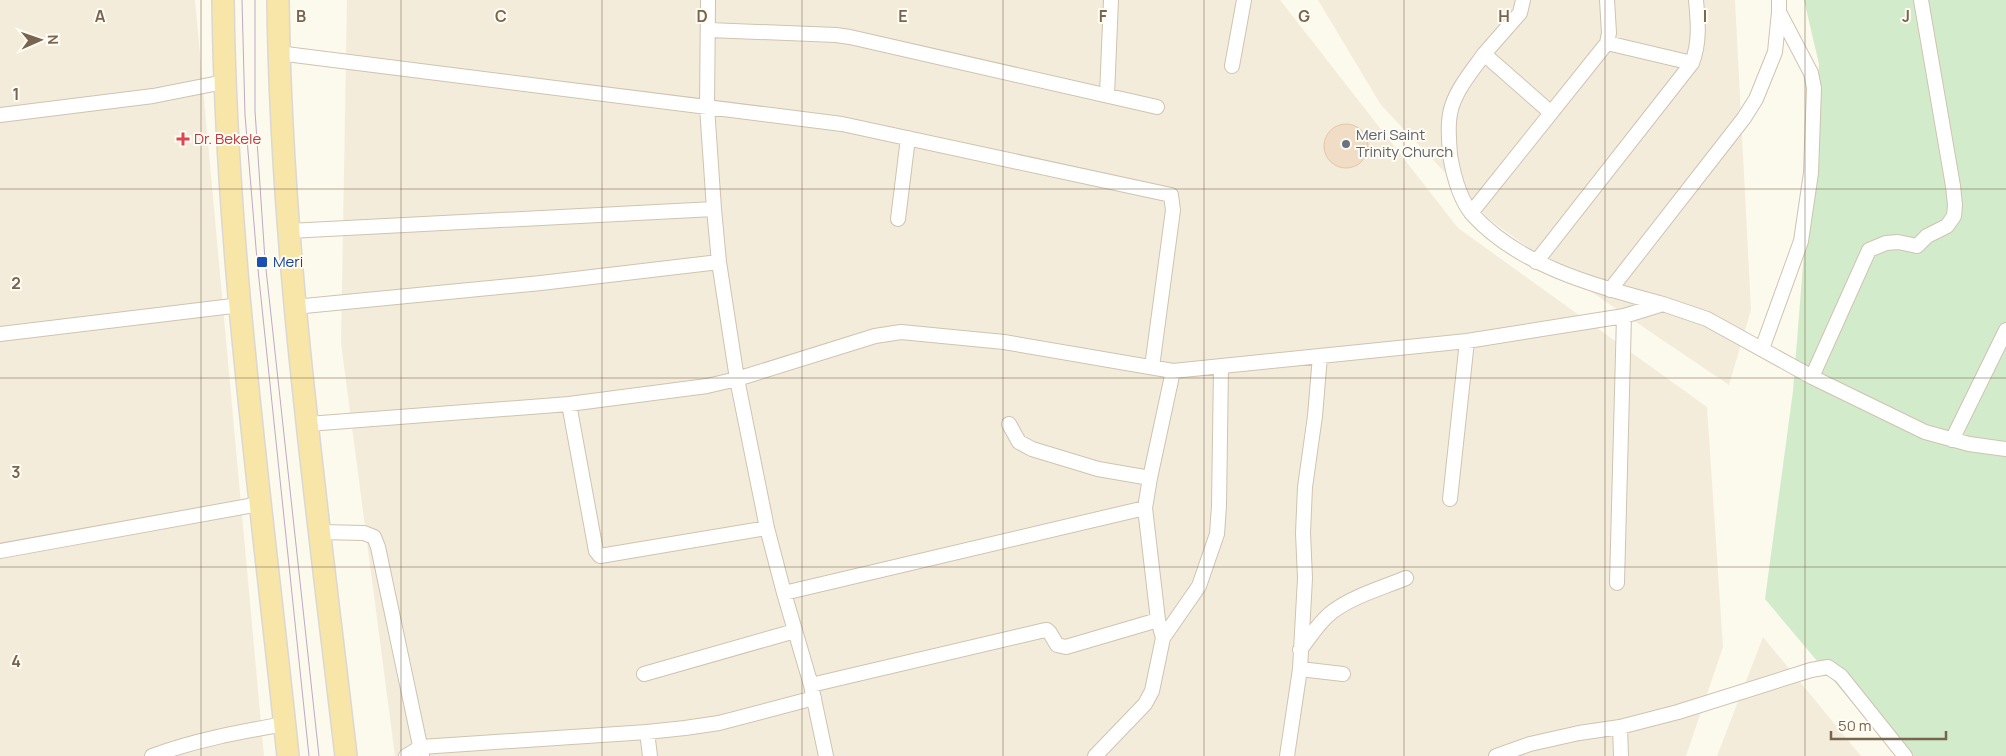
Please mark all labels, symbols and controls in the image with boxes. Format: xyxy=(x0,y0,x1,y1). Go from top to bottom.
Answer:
text: A xyxy=(95,5,106,27)
text: B xyxy=(296,5,306,27)
text: C xyxy=(495,5,507,27)
text: D xyxy=(696,5,708,27)
text: E xyxy=(898,5,908,27)
text: F xyxy=(1099,5,1108,27)
text: G xyxy=(1298,5,1310,27)
text: H xyxy=(1498,5,1510,27)
text: I xyxy=(1703,5,1707,27)
text: J xyxy=(1902,5,1910,27)
north arrow xyxy=(15,15,65,65)
text: N xyxy=(44,34,63,45)
text: 1 xyxy=(12,83,20,105)
place label: Meri Saint Trinity Church xyxy=(1356,124,1453,162)
place label: Dr. Bekele xyxy=(194,128,262,149)
marker: Dr. Bekele xyxy=(176,132,190,146)
marker: Meri Saint Trinity Church xyxy=(1340,138,1352,150)
place label: Meri xyxy=(273,251,303,272)
marker: Meri xyxy=(255,255,269,269)
text: 2 xyxy=(11,272,21,294)
text: 3 xyxy=(11,461,21,483)
text: 4 xyxy=(11,650,21,672)
scale bar xyxy=(1831,708,1946,740)
text: 50 m xyxy=(1838,715,1872,736)

